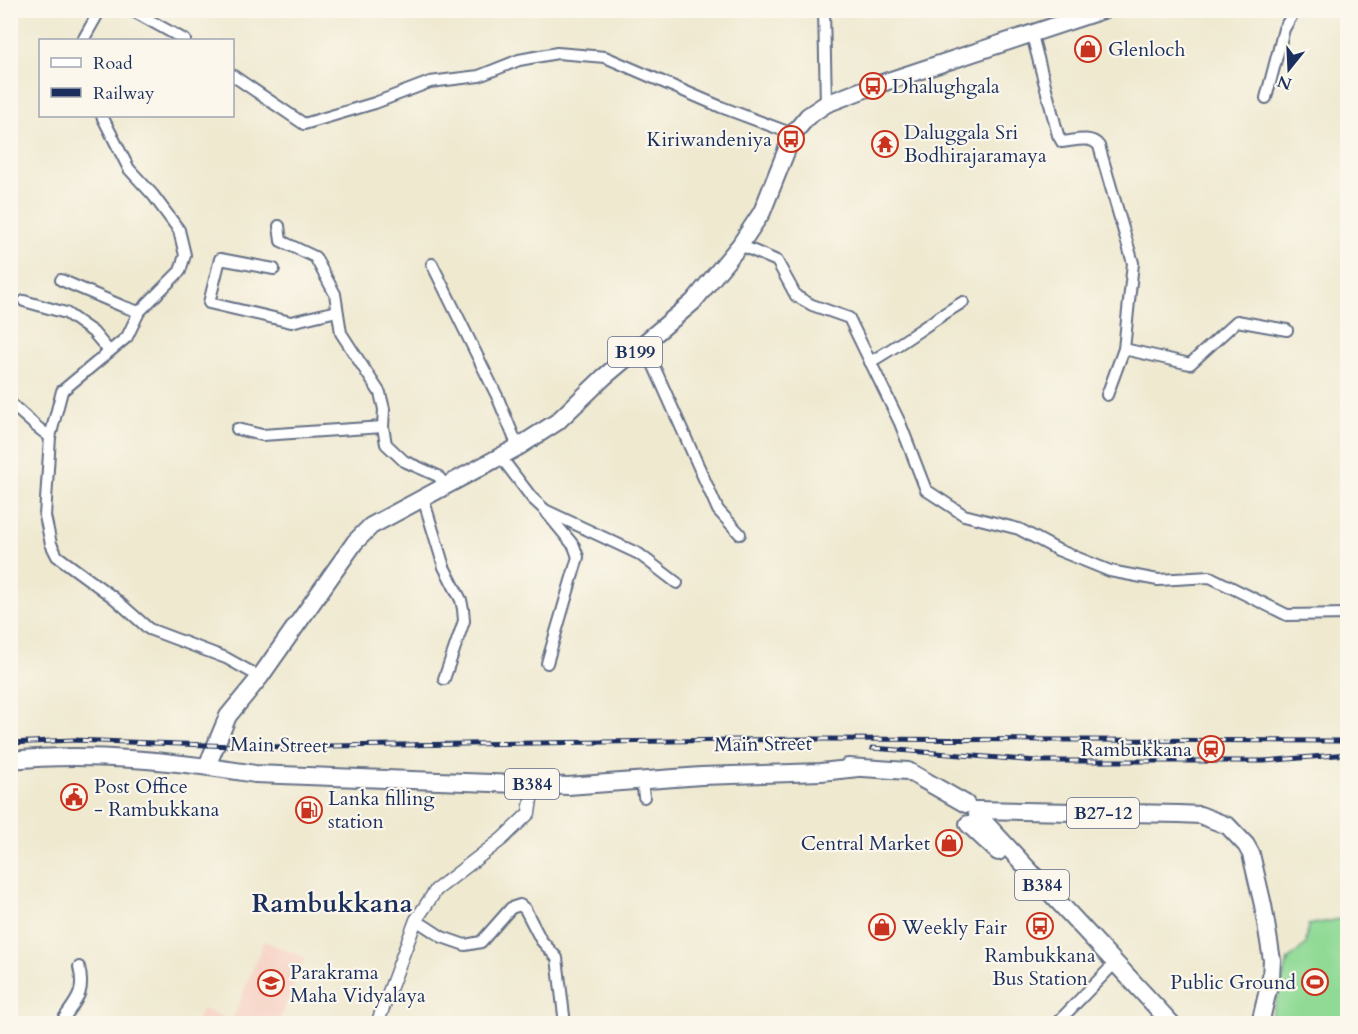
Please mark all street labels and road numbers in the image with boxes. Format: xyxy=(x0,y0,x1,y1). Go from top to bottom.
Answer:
road number: B199 xyxy=(608,337,662,367)
street label: Main Street xyxy=(714,730,813,758)
street label: Main Street xyxy=(230,731,329,759)
road number: B384 xyxy=(505,769,559,799)
road number: B27-12 xyxy=(1067,798,1139,828)
road number: B384 xyxy=(1015,870,1069,900)

